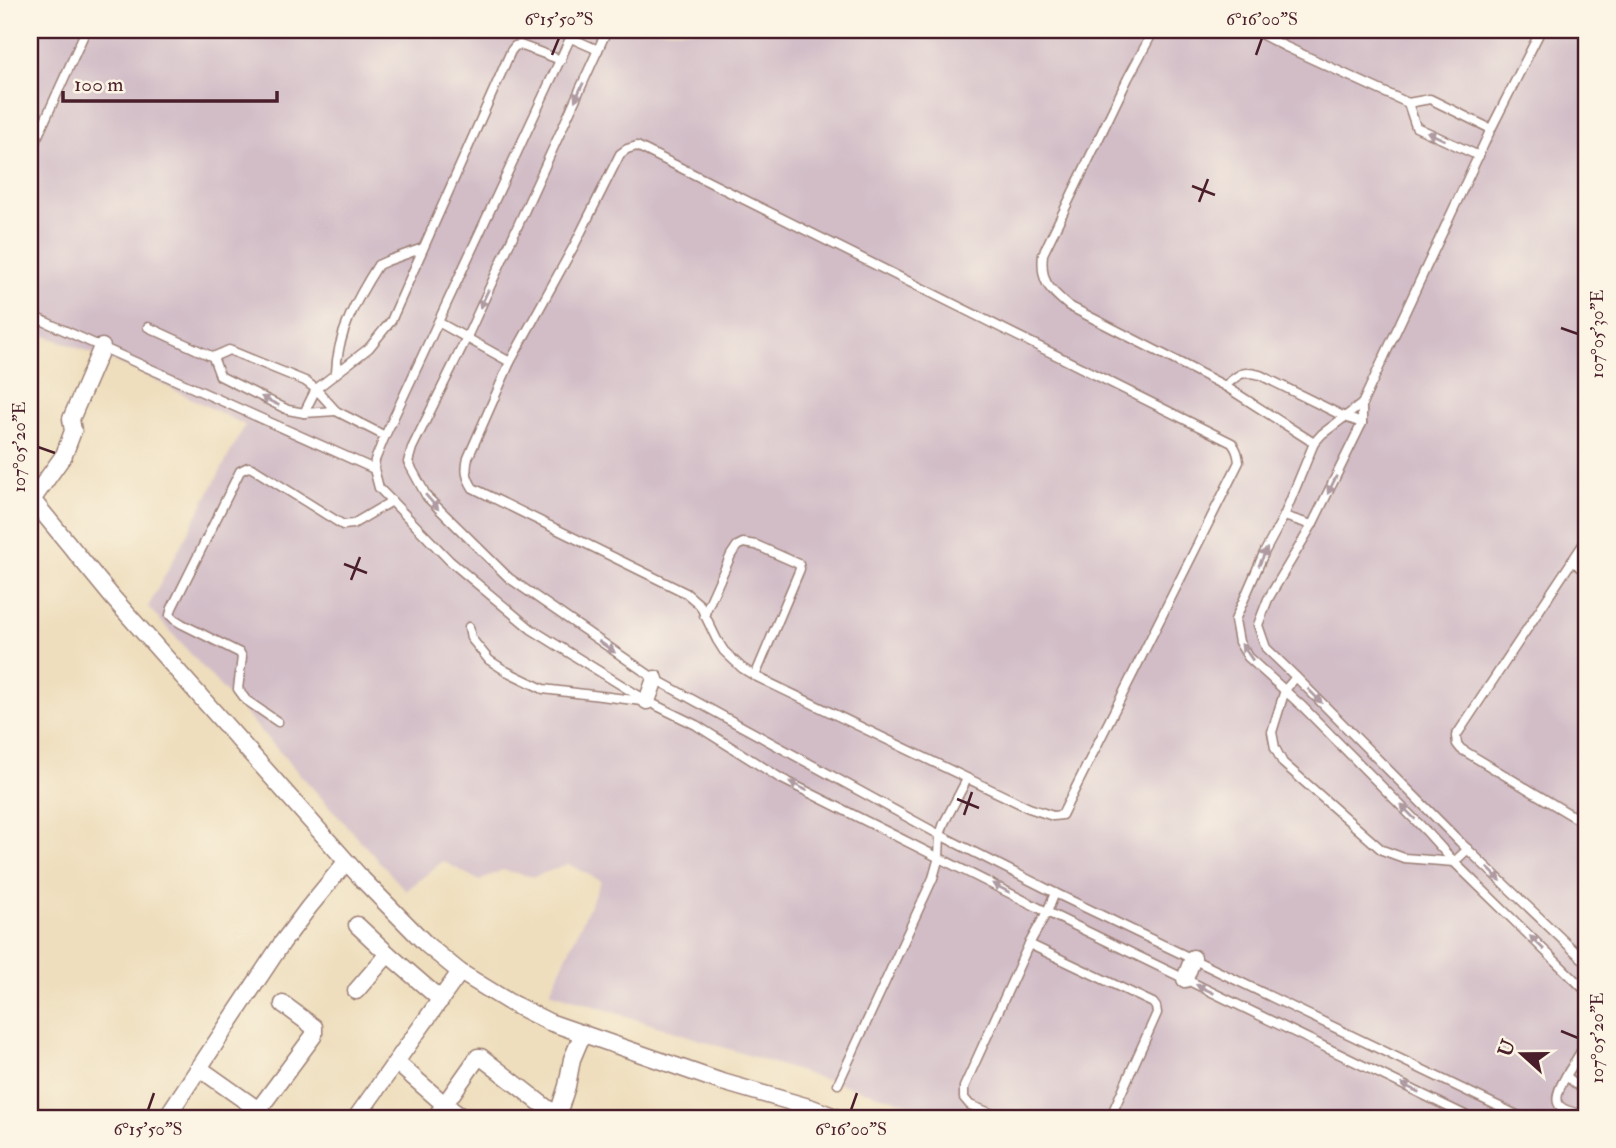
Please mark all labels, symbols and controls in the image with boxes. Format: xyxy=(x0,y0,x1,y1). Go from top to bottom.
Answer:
text: 6°15'50"S xyxy=(524,8,594,31)
text: 6°16'00"S xyxy=(1226,8,1298,31)
scale bar xyxy=(63,60,276,104)
text: 100 m xyxy=(74,71,124,98)
one-way arrow xyxy=(573,82,585,102)
one-way arrow xyxy=(1426,131,1446,142)
one-way arrow xyxy=(478,289,490,309)
text: 107°05'30"E xyxy=(1586,290,1609,378)
one-way arrow xyxy=(260,395,280,407)
text: 107°05'20"E xyxy=(8,401,31,493)
one-way arrow xyxy=(1326,475,1337,495)
one-way arrow xyxy=(424,493,440,511)
one-way arrow xyxy=(1257,547,1269,567)
one-way arrow xyxy=(598,640,616,654)
one-way arrow xyxy=(1240,643,1254,661)
one-way arrow xyxy=(1307,688,1324,705)
one-way arrow xyxy=(788,781,808,792)
one-way arrow xyxy=(1399,804,1416,821)
one-way arrow xyxy=(1486,865,1503,882)
one-way arrow xyxy=(991,883,1011,894)
one-way arrow xyxy=(1529,935,1546,952)
one-way arrow xyxy=(1195,983,1215,995)
text: 107°05'20"E xyxy=(1586,992,1609,1084)
north arrow xyxy=(1486,1018,1556,1088)
text: U xyxy=(1493,1036,1521,1060)
one-way arrow xyxy=(1400,1083,1420,1094)
text: 6°15'50"S xyxy=(113,1118,183,1141)
text: 6°16'00"S xyxy=(815,1118,887,1141)

